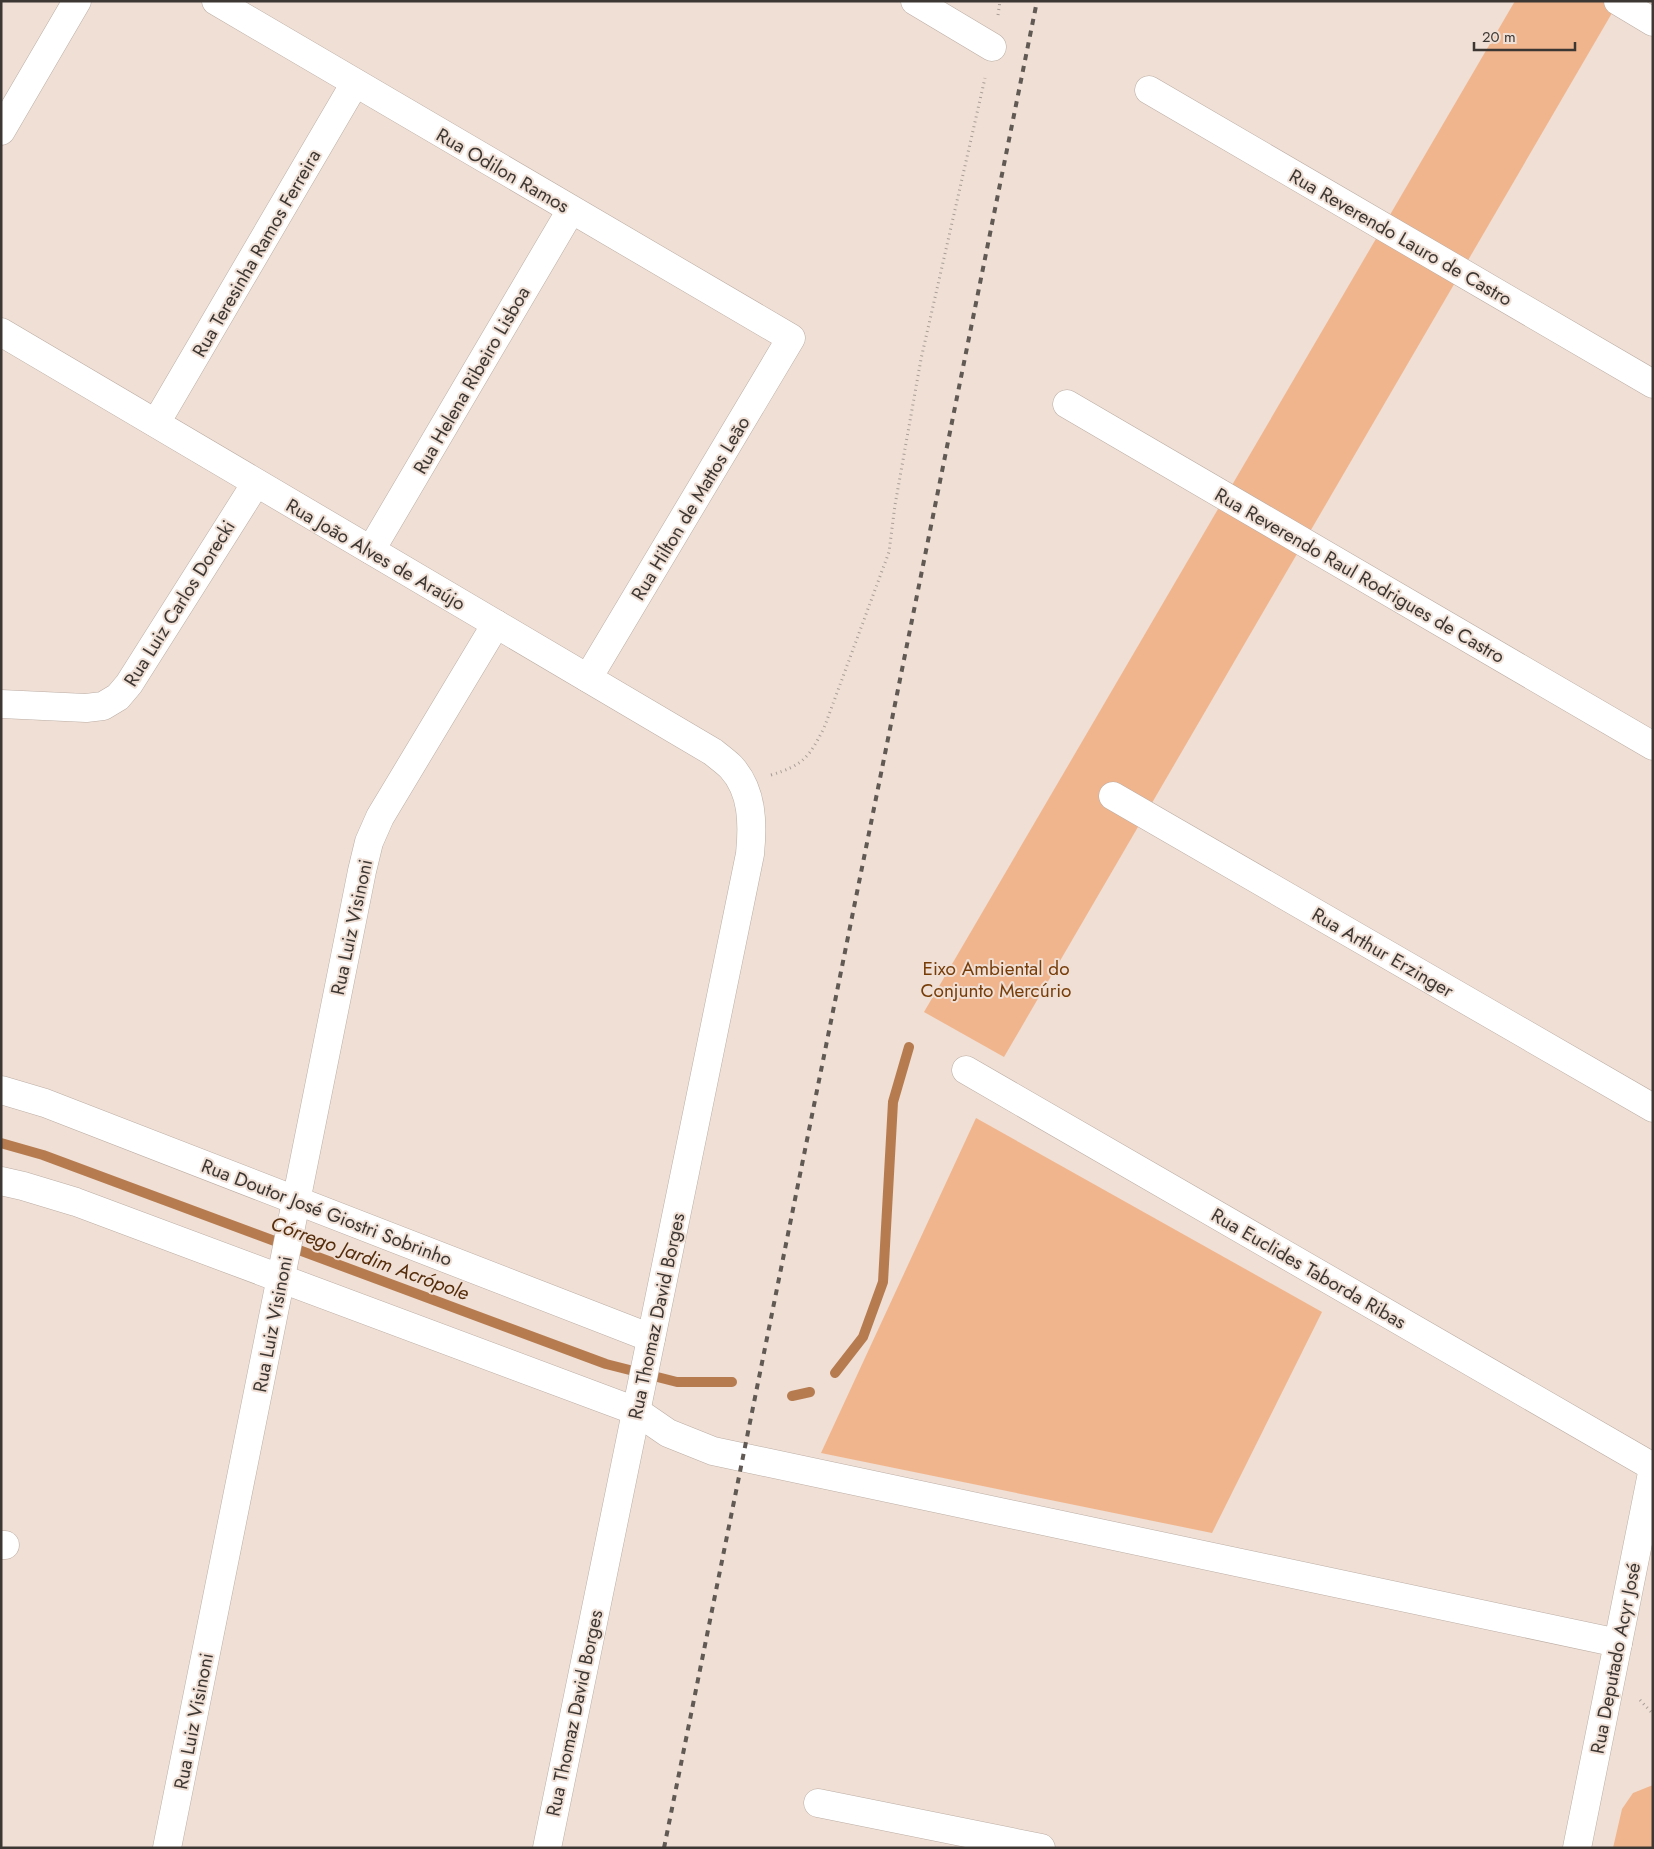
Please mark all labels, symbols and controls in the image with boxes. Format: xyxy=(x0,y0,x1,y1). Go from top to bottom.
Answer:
scale bar xyxy=(1474,20,1575,52)
text: 20 m xyxy=(1482,26,1516,48)
street label: Rua Odilon Ramos xyxy=(431,121,574,220)
street label: Rua Teresinha Ramos Ferreira xyxy=(186,144,327,362)
street label: Rua Reverendo Lauro de Castro xyxy=(1284,162,1517,313)
street label: Rua Helena Ribeiro Lisboa xyxy=(407,281,536,479)
street label: Rua Hilton de Mattos Leão xyxy=(625,411,756,605)
street label: Rua Reverendo Raul Rodrigues de Castro xyxy=(1210,481,1510,670)
street label: Rua João Alves de Araújo xyxy=(281,492,471,617)
street label: Rua Luiz Carlos Dorecki xyxy=(117,515,242,692)
street label: Rua Luiz Visinoni xyxy=(324,857,379,998)
street label: Rua Arthur Erzinger xyxy=(1307,901,1459,1004)
park label: Eixo Ambiental do Conjunto Mercúrio xyxy=(921,955,1072,1004)
street label: Rua Doutor José Giostri Sobrinho xyxy=(197,1152,456,1273)
street label: Rua Euclides Taborda Ribas xyxy=(1206,1202,1411,1336)
water label: Córrego Jardim Acrópole xyxy=(266,1209,473,1308)
street label: Rua Thomaz David Borges xyxy=(621,1210,692,1422)
street label: Rua Luiz Visinoni xyxy=(246,1254,299,1395)
street label: Rua Deputado Acyr José xyxy=(1584,1560,1647,1756)
street label: Rua Thomaz David Borges xyxy=(539,1607,610,1819)
street label: Rua Luiz Visinoni xyxy=(167,1651,220,1792)

